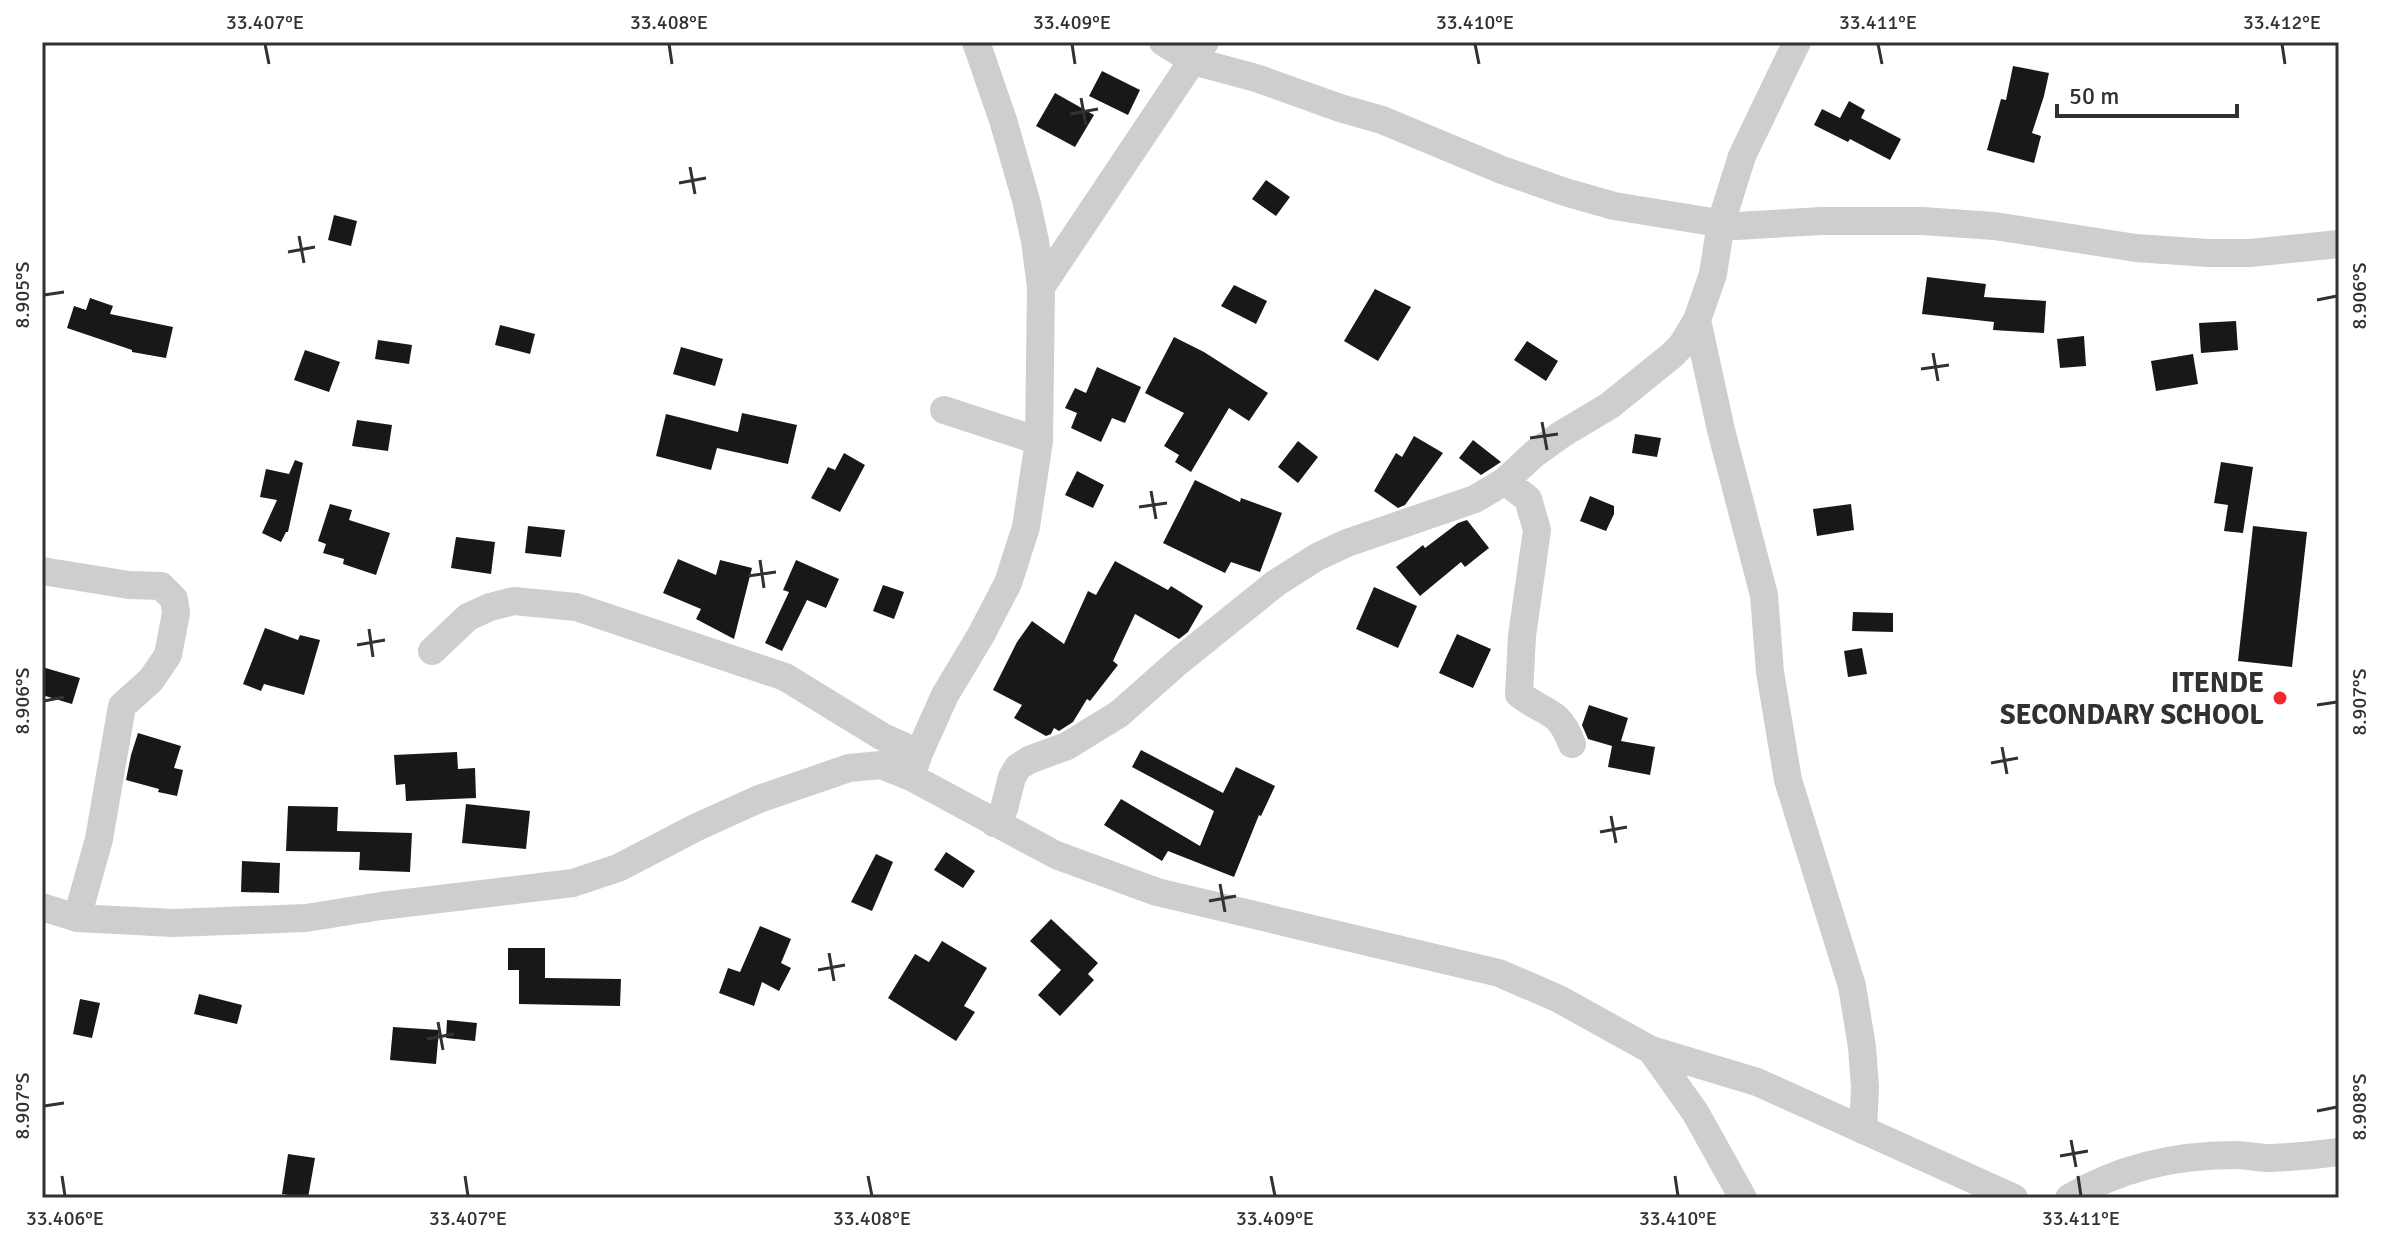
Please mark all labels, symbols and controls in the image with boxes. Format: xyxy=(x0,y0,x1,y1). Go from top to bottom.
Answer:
text: 33.407°E xyxy=(226,10,304,35)
text: 33.408°E xyxy=(630,10,708,35)
text: 33.409°E xyxy=(1033,10,1111,35)
text: 33.410°E xyxy=(1436,10,1514,35)
text: 33.411°E xyxy=(1839,10,1917,35)
text: 33.412°E xyxy=(2243,10,2321,35)
scale bar xyxy=(2057,68,2237,118)
text: 50 m xyxy=(2069,81,2119,111)
text: 8.905°S xyxy=(10,262,35,328)
text: 8.906°S xyxy=(2347,263,2372,329)
place label: ITENDE SECONDARY SCHOOL xyxy=(2000,666,2264,732)
text: 8.906°S xyxy=(10,668,35,734)
text: 8.907°S xyxy=(2347,669,2372,735)
marker: ITENDE SECONDARY SCHOOL xyxy=(2271,689,2289,707)
text: 8.907°S xyxy=(10,1073,35,1139)
text: 8.908°S xyxy=(2347,1074,2372,1140)
text: 33.406°E xyxy=(26,1206,104,1231)
text: 33.407°E xyxy=(429,1206,507,1231)
text: 33.408°E xyxy=(833,1206,911,1231)
text: 33.409°E xyxy=(1236,1206,1314,1231)
text: 33.410°E xyxy=(1639,1206,1717,1231)
text: 33.411°E xyxy=(2042,1206,2120,1231)

